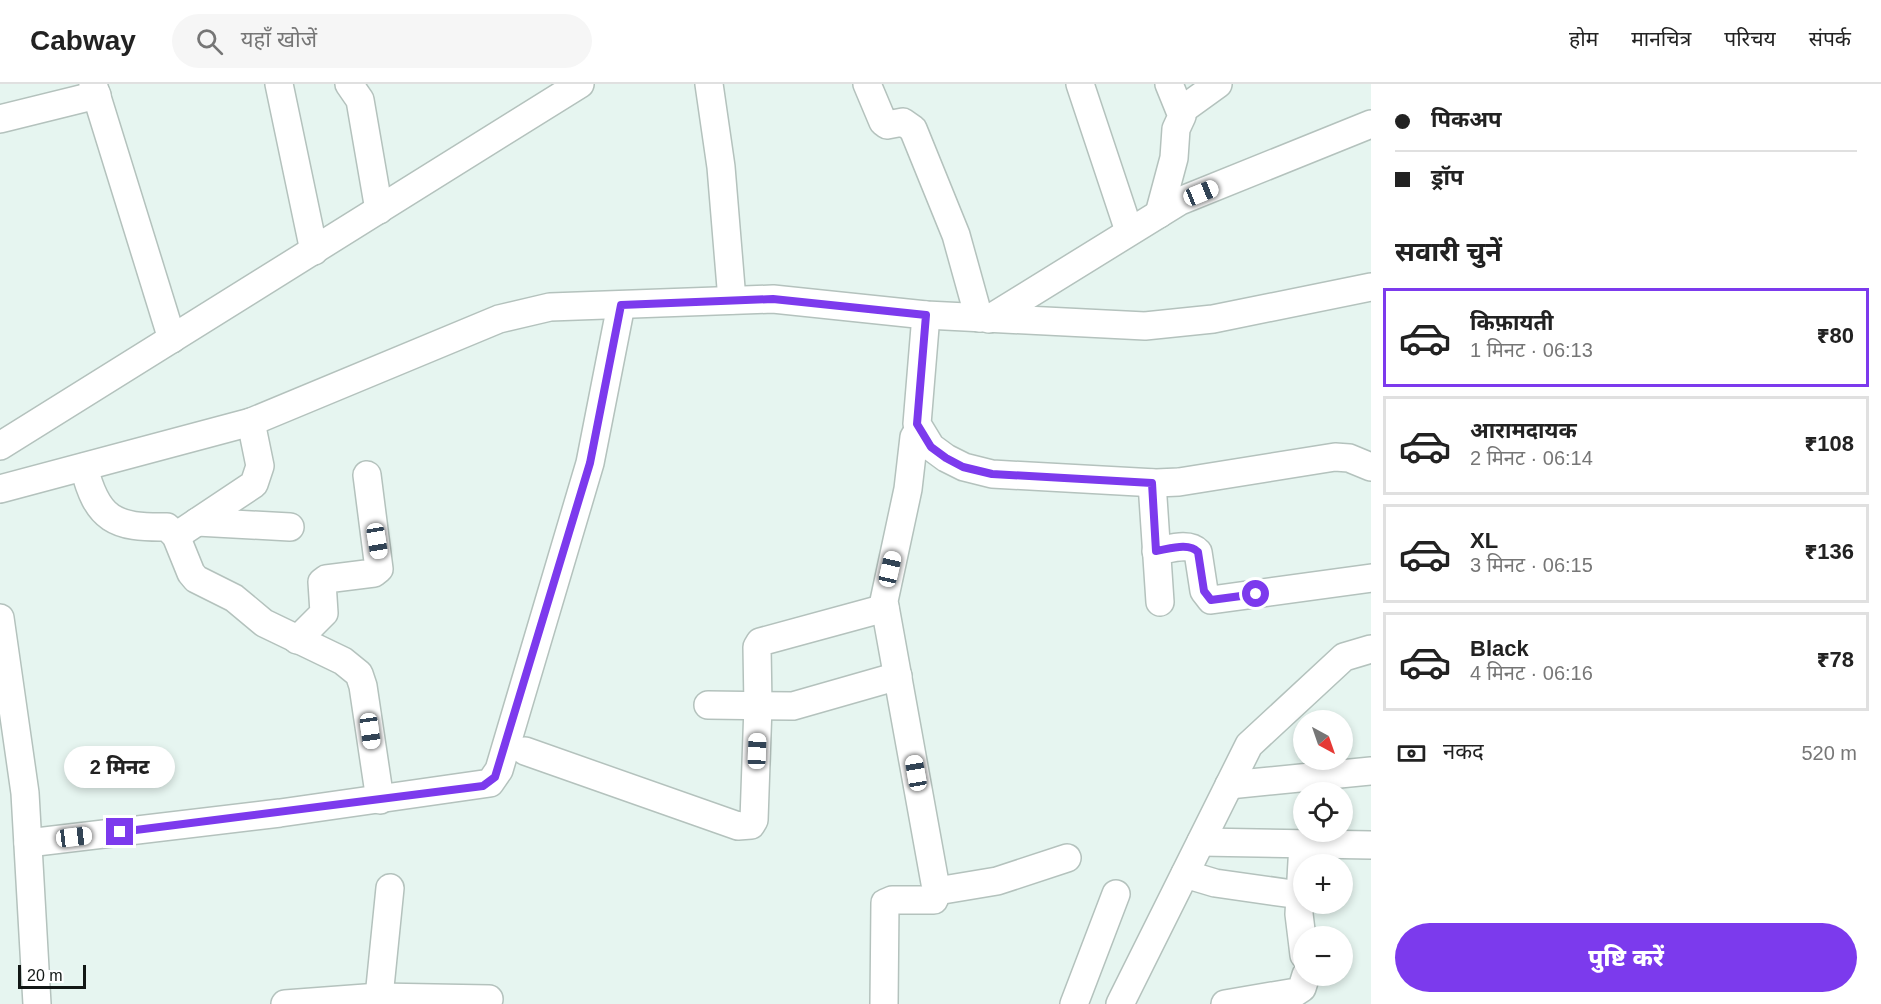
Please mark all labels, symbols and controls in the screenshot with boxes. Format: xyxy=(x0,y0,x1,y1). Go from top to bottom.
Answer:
search box xyxy=(172,14,592,68)
text: Cabway xyxy=(30,25,136,56)
icon: search xyxy=(193,25,226,58)
text: यहाँ खोजें xyxy=(241,27,317,52)
text: होम xyxy=(1569,27,1598,50)
text: मानचित्र xyxy=(1631,27,1691,50)
text: परिचय xyxy=(1724,27,1776,50)
text: संपर्क xyxy=(1809,27,1851,50)
text: पिकअप xyxy=(1431,107,1502,132)
text: ड्रॉप xyxy=(1431,165,1464,190)
car xyxy=(1181,178,1221,208)
text: सवारी चुनें xyxy=(1395,237,1502,267)
text: किफ़ायती xyxy=(1470,310,1554,335)
icon: car xyxy=(1398,311,1452,365)
text: ₹80 xyxy=(1817,323,1854,348)
text: 1 मिनट · 06:13 xyxy=(1470,339,1593,361)
text: आरामदायक xyxy=(1470,418,1577,443)
icon: car xyxy=(1398,419,1452,473)
text: ₹108 xyxy=(1805,431,1854,456)
text: 2 मिनट · 06:14 xyxy=(1470,447,1593,469)
car xyxy=(365,522,389,560)
icon: car xyxy=(1398,527,1452,581)
text: XL xyxy=(1470,528,1498,553)
text: ₹136 xyxy=(1805,539,1854,564)
car xyxy=(877,549,903,589)
text: 3 मिनट · 06:15 xyxy=(1470,554,1593,576)
route start xyxy=(1242,580,1269,607)
icon: car xyxy=(1398,635,1452,689)
text: Black xyxy=(1470,636,1529,661)
text: ₹78 xyxy=(1817,647,1854,672)
text: 4 मिनट · 06:16 xyxy=(1470,662,1593,684)
north arrow xyxy=(1293,710,1353,770)
map controls xyxy=(1293,710,1353,986)
car xyxy=(359,712,381,750)
car xyxy=(747,733,767,769)
icon: cash xyxy=(1395,737,1428,770)
text: नकद xyxy=(1443,739,1484,764)
text: 520 m xyxy=(1801,742,1857,764)
callout: 2 मिनट xyxy=(64,745,176,787)
car xyxy=(904,754,928,792)
text: 2 मिनट xyxy=(90,756,149,778)
button: locate xyxy=(1293,782,1353,842)
route end xyxy=(106,818,133,845)
car xyxy=(55,826,93,848)
button: + xyxy=(1293,854,1353,914)
button: पुष्टि करें xyxy=(1395,923,1857,992)
button: − xyxy=(1293,926,1353,986)
scale bar xyxy=(18,962,86,990)
text: 20 m xyxy=(27,967,63,984)

